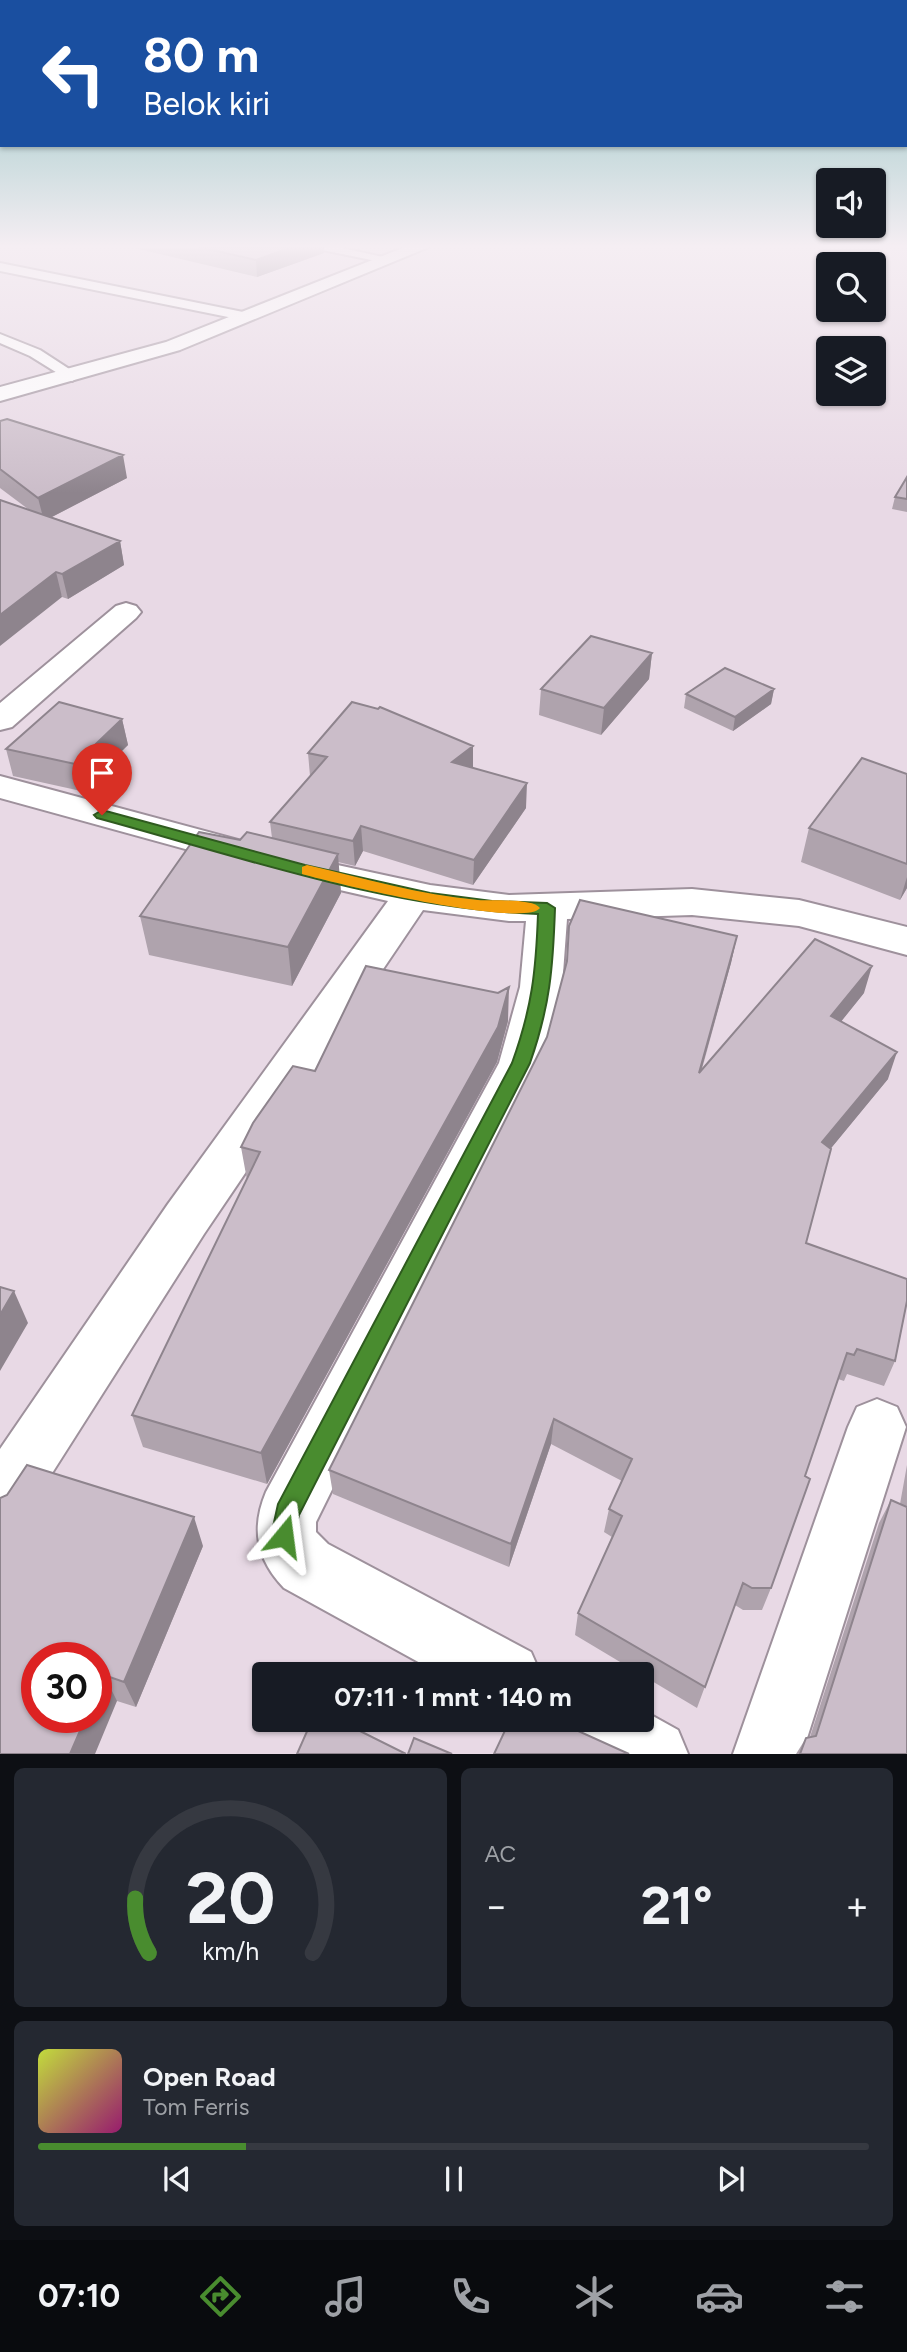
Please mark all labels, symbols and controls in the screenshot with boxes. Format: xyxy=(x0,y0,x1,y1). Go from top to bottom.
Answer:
text: 80 m xyxy=(143,25,259,84)
icon: left xyxy=(28,28,119,119)
text: Belok kiri xyxy=(143,85,270,123)
map controls xyxy=(816,168,886,406)
button: sound xyxy=(816,168,886,238)
button: search xyxy=(816,252,886,322)
button: layers xyxy=(816,336,886,406)
pin xyxy=(72,743,132,815)
icon: arrive xyxy=(83,754,121,792)
position arrow xyxy=(247,1499,321,1573)
speed limit sign: 30 xyxy=(21,1642,112,1733)
text: 07:11 · 1 mnt · 140 m xyxy=(334,1681,572,1713)
text: AC xyxy=(485,1840,516,1868)
text: 20 xyxy=(186,1855,275,1942)
text: 21° xyxy=(641,1875,713,1937)
text: − xyxy=(485,1883,508,1929)
text: + xyxy=(845,1883,869,1929)
text: km/h xyxy=(202,1936,259,1966)
text: Open Road xyxy=(143,2061,276,2093)
text: Tom Ferris xyxy=(143,2093,249,2121)
icon: previous xyxy=(158,2160,196,2198)
icon: pause xyxy=(435,2160,473,2198)
icon: next xyxy=(712,2160,750,2198)
icon: directions xyxy=(196,2272,245,2321)
icon: music xyxy=(321,2272,370,2321)
icon: phone xyxy=(446,2272,495,2321)
icon: climate xyxy=(570,2272,619,2321)
icon: car xyxy=(695,2272,744,2321)
icon: filters xyxy=(820,2272,869,2321)
text: 07:10 xyxy=(38,2277,120,2315)

